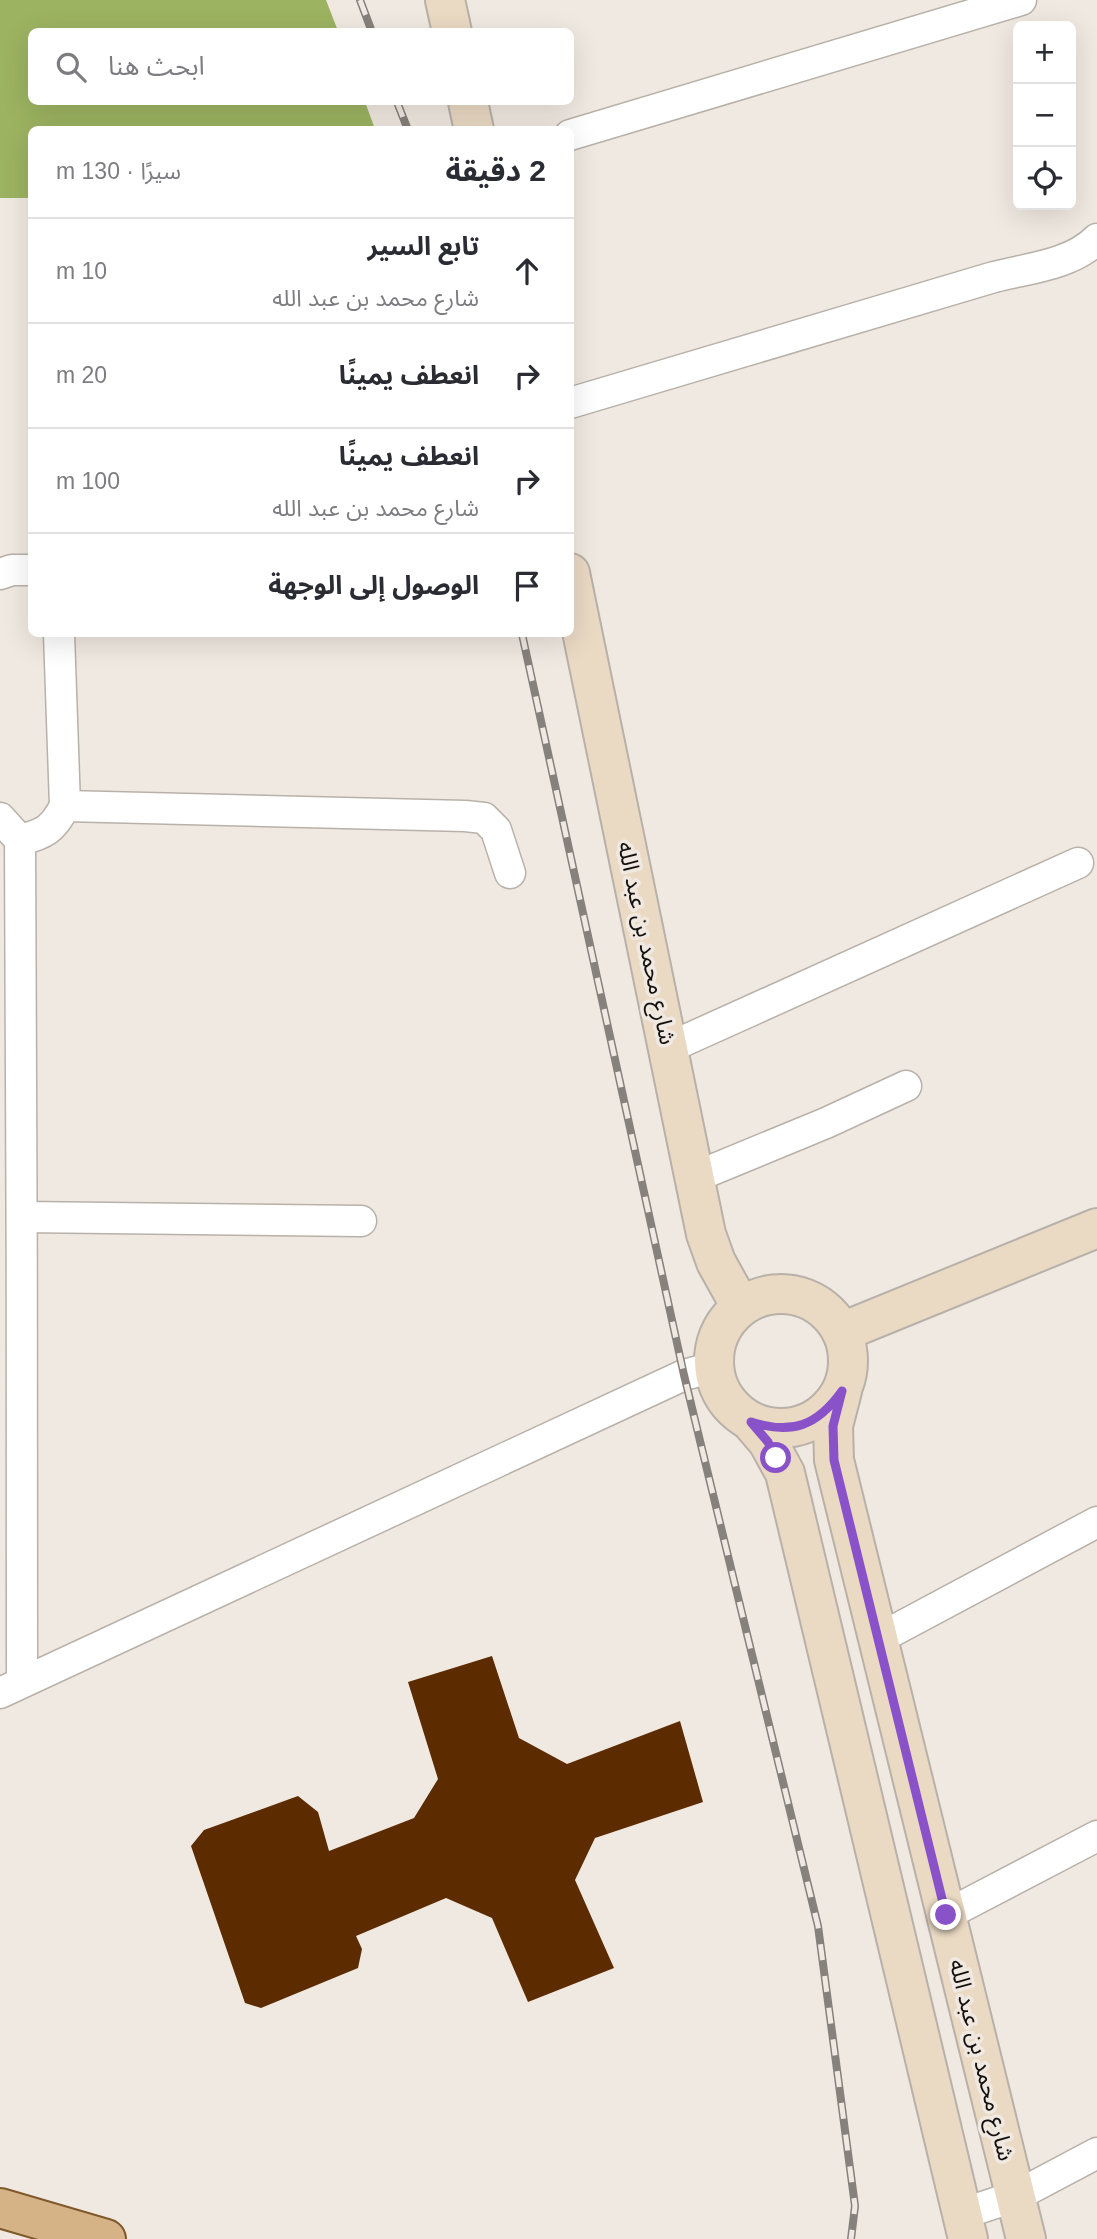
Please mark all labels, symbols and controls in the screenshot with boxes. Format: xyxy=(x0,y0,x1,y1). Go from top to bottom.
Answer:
map controls xyxy=(1013,21,1076,210)
button: + xyxy=(1013,21,1076,84)
search box xyxy=(28,28,574,105)
icon: search xyxy=(52,48,90,86)
text: ابحث هنا xyxy=(108,51,205,81)
button: − xyxy=(1013,84,1076,147)
button: locate xyxy=(1013,147,1076,210)
text: 2 دقيقة xyxy=(445,154,546,187)
text: سيرًا · 130 m xyxy=(56,158,181,184)
text: تابع السير xyxy=(367,231,479,261)
icon: ahead xyxy=(508,252,546,290)
text: 10 m xyxy=(56,258,107,284)
text: شارع محمد بن عبد الله xyxy=(272,285,479,311)
icon: right xyxy=(508,357,546,395)
text: انعطف يمينًا xyxy=(339,360,479,390)
text: 20 m xyxy=(56,362,107,388)
text: انعطف يمينًا xyxy=(339,441,479,471)
icon: right xyxy=(508,462,546,500)
text: 100 m xyxy=(56,468,120,494)
text: شارع محمد بن عبد الله xyxy=(272,495,479,521)
icon: arrive xyxy=(508,567,546,605)
text: الوصول إلى الوجهة xyxy=(268,570,479,600)
street label: شارع محمد بن عبد الله xyxy=(609,839,681,1048)
route start xyxy=(760,1442,791,1473)
route end xyxy=(930,1899,961,1930)
street label: شارع محمد بن عبد الله xyxy=(940,1956,1020,2164)

